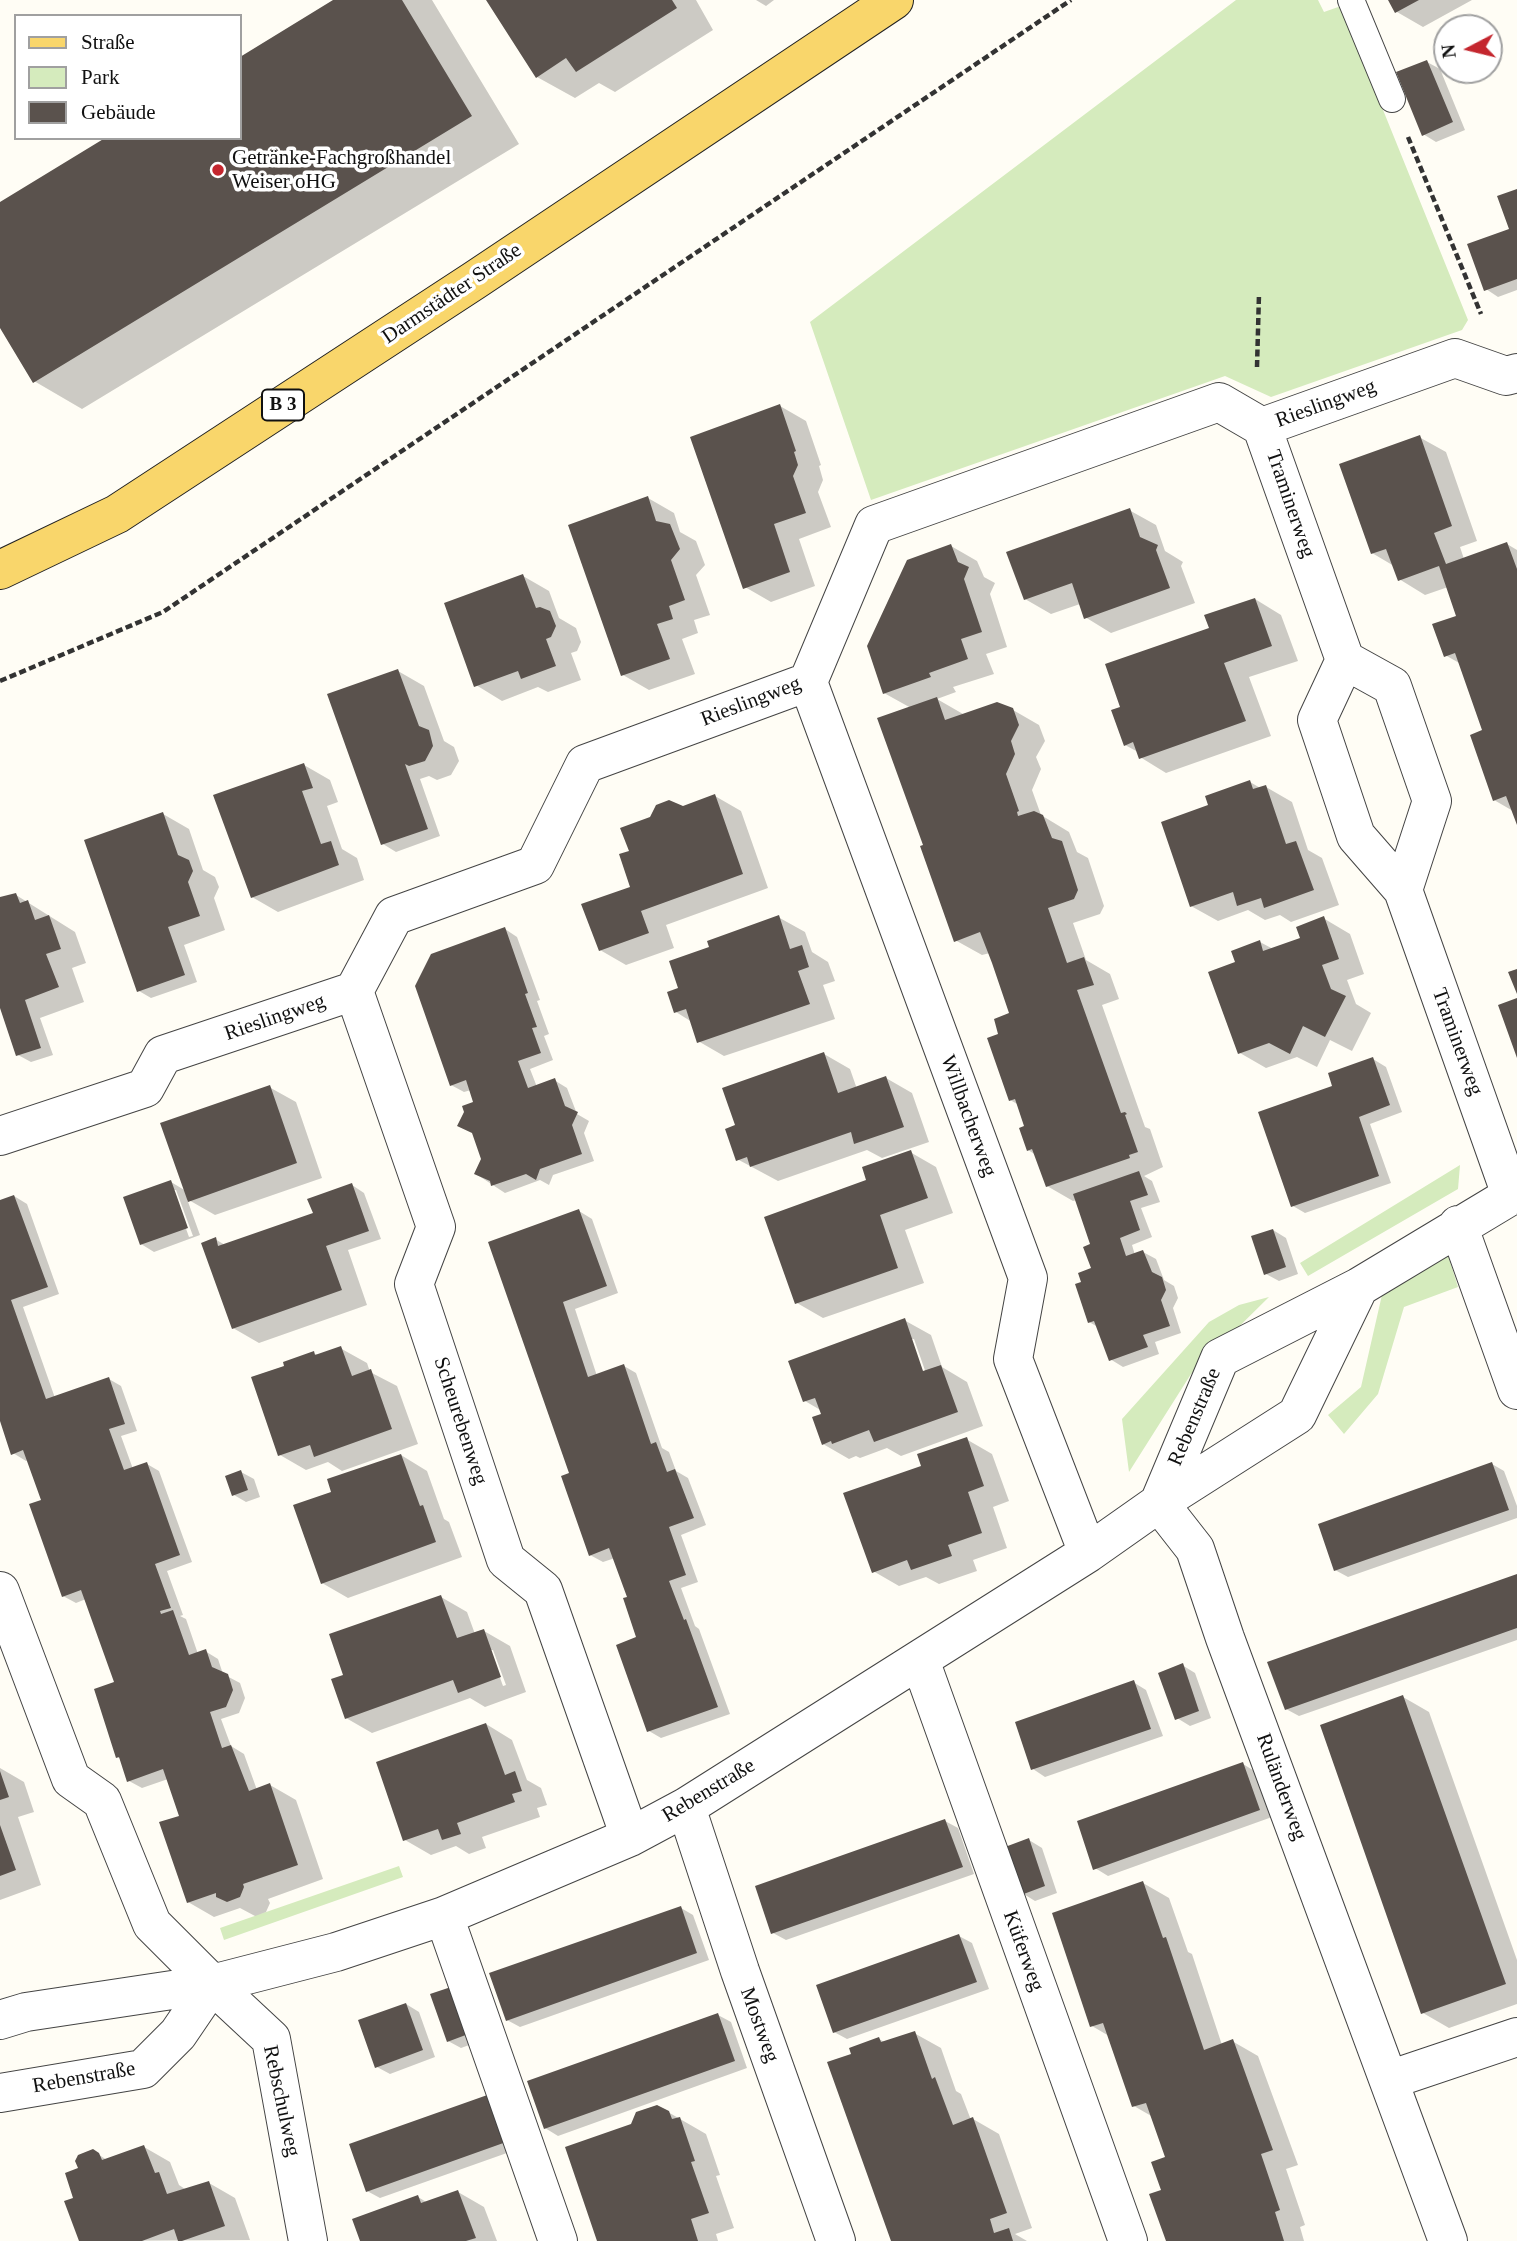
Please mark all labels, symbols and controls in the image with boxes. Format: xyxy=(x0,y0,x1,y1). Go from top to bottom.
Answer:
legend xyxy=(14,14,242,140)
north arrow xyxy=(1433,14,1503,84)
text: Straße xyxy=(81,30,135,54)
text: N xyxy=(1437,43,1460,59)
text: Park xyxy=(81,65,120,89)
text: Gebäude xyxy=(81,100,156,124)
place label: Getränke-Fachgroßhandel Weiser oHG xyxy=(232,145,451,195)
marker: Getränke-Fachgroßhandel Weiser oHG xyxy=(210,162,226,178)
street label: Darmstädter Straße xyxy=(378,238,526,350)
street label: Rieslingweg xyxy=(1272,374,1380,434)
road number: B 3 xyxy=(262,390,304,420)
street label: Traminerweg xyxy=(1260,447,1320,561)
street label: Rieslingweg xyxy=(697,671,805,733)
street label: Traminerweg xyxy=(1426,985,1488,1099)
street label: Rieslingweg xyxy=(221,989,329,1047)
street label: Willbacherweg xyxy=(934,1052,1002,1180)
street label: Scheurebenweg xyxy=(427,1354,493,1488)
street label: Rebenstraße xyxy=(1163,1364,1227,1470)
street label: Ruländerweg xyxy=(1250,1730,1312,1844)
street label: Rebenstraße xyxy=(658,1753,760,1829)
street label: Küferweg xyxy=(997,1907,1049,1995)
street label: Mostweg xyxy=(734,1984,784,2066)
street label: Rebschulweg xyxy=(257,2043,305,2159)
street label: Rebenstraße xyxy=(31,2057,137,2099)

